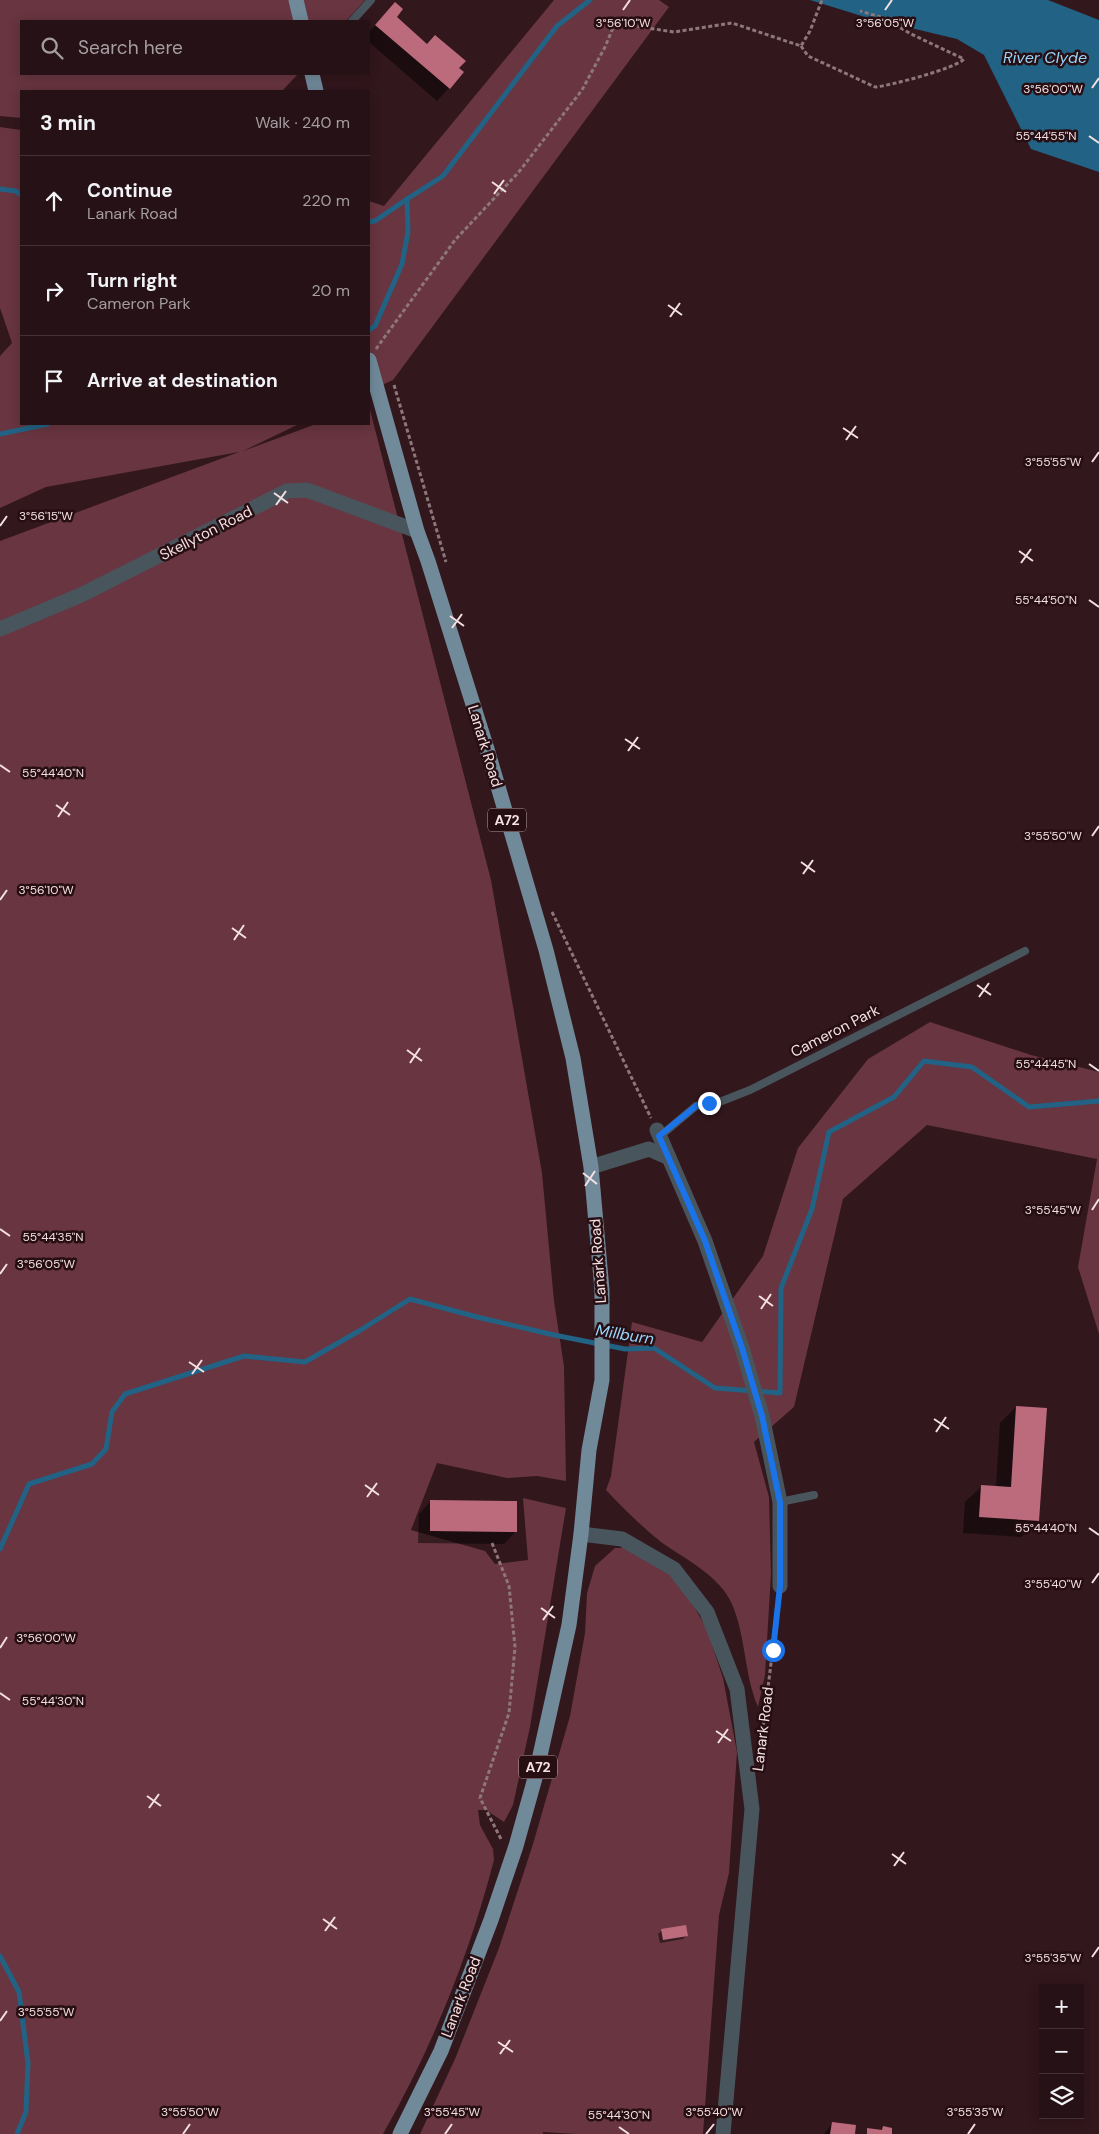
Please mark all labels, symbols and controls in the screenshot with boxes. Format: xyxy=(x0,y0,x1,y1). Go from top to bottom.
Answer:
text: 3°56'10"W xyxy=(595,15,651,31)
text: 3°56'05"W xyxy=(856,15,915,31)
search box xyxy=(20,20,370,75)
icon: search xyxy=(38,34,66,62)
text: Search here xyxy=(78,35,183,60)
water label: River Clyde xyxy=(1003,47,1087,68)
text: 3°56'00"W xyxy=(1023,81,1083,97)
text: 3 min xyxy=(40,109,96,137)
text: Walk · 240 m xyxy=(255,112,350,133)
text: 55°44'55"N xyxy=(1015,128,1077,144)
text: Continue xyxy=(87,178,173,203)
icon: ahead xyxy=(40,187,68,215)
text: 220 m xyxy=(302,190,350,211)
text: Lanark Road xyxy=(87,203,178,224)
text: Turn right xyxy=(87,268,177,293)
icon: right xyxy=(40,277,68,305)
text: 20 m xyxy=(311,280,350,301)
text: Cameron Park xyxy=(87,293,191,314)
icon: arrive xyxy=(40,367,68,395)
text: Arrive at destination xyxy=(87,368,278,393)
text: 3°55'55"W xyxy=(1025,454,1082,470)
street label: Skellyton Road xyxy=(156,501,256,565)
text: 3°56'15"W xyxy=(19,508,73,524)
text: 55°44'50"N xyxy=(1015,592,1077,608)
street label: Lanark Road xyxy=(463,703,507,789)
text: 55°44'40"N xyxy=(22,765,84,781)
road number: A72 xyxy=(488,808,526,832)
text: 3°55'50"W xyxy=(1024,828,1082,844)
text: 3°56'10"W xyxy=(18,882,74,898)
street label: Cameron Park xyxy=(787,1000,883,1062)
text: 55°44'45"N xyxy=(1016,1056,1076,1072)
route end xyxy=(698,1092,721,1115)
text: 3°55'45"W xyxy=(1025,1202,1082,1218)
street label: Lanark Road xyxy=(585,1218,611,1304)
text: 55°44'35"N xyxy=(22,1229,84,1245)
text: 3°56'05"W xyxy=(17,1256,76,1272)
water label: Millburn xyxy=(594,1320,656,1349)
text: 55°44'40"N xyxy=(1015,1520,1077,1536)
text: 3°55'40"W xyxy=(1024,1576,1082,1592)
text: 3°56'00"W xyxy=(16,1630,76,1646)
route start xyxy=(762,1639,785,1662)
street label: Lanark Road xyxy=(748,1686,778,1772)
text: 55°44'30"N xyxy=(22,1693,84,1709)
road number: A72 xyxy=(519,1755,557,1778)
text: 3°55'35"W xyxy=(1025,1950,1082,1966)
street label: Lanark Road xyxy=(436,1954,486,2040)
map controls xyxy=(1039,1984,1084,2119)
button: + xyxy=(1039,1984,1084,2029)
text: 3°55'55"W xyxy=(18,2004,75,2020)
button: − xyxy=(1039,2029,1084,2074)
button: layers xyxy=(1039,2074,1084,2119)
text: 3°55'50"W xyxy=(161,2104,219,2120)
text: 3°55'45"W xyxy=(424,2104,481,2120)
text: 3°55'40"W xyxy=(685,2104,743,2120)
text: 3°55'35"W xyxy=(947,2104,1004,2120)
text: 55°44'30"N xyxy=(588,2107,650,2123)

